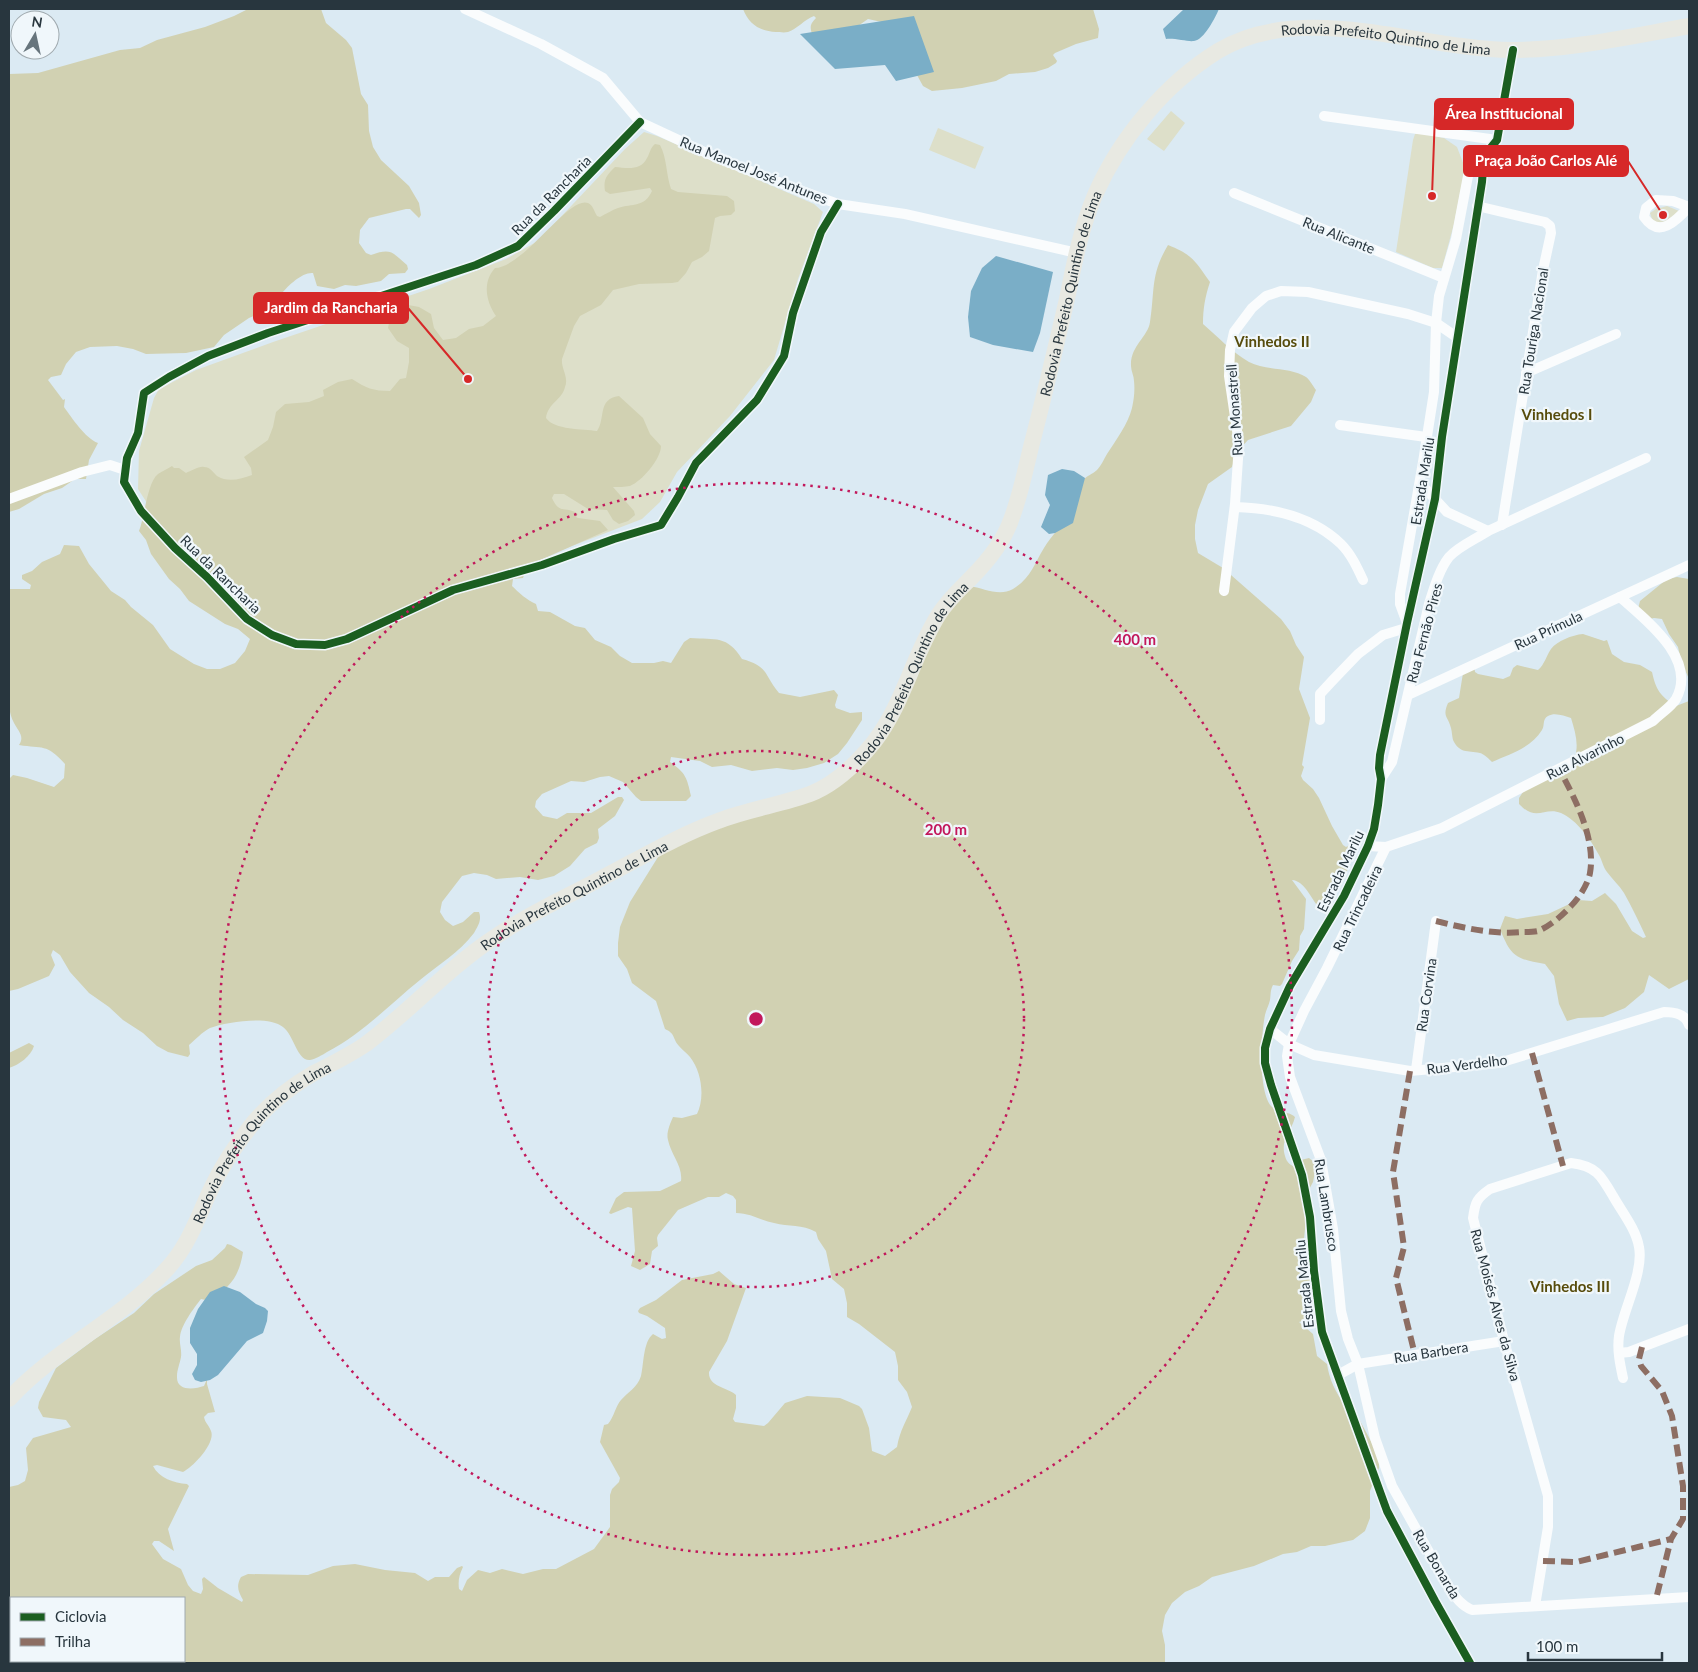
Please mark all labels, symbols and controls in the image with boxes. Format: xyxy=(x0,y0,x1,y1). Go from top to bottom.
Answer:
north arrow xyxy=(10,10,60,60)
text: N xyxy=(30,12,44,31)
street label: Rodovia Prefeito Quintino de Lima xyxy=(1280,19,1491,58)
callout: Área Institucional xyxy=(1435,99,1573,129)
text: Área Institucional xyxy=(1444,104,1563,122)
street label: Rua Manoel José Antunes xyxy=(678,133,830,207)
callout: Praça João Carlos Alé xyxy=(1464,146,1628,176)
text: Praça João Carlos Alé xyxy=(1475,151,1617,169)
street label: Rua da Rancharia xyxy=(508,152,594,238)
street label: Rodovia Prefeito Quintino de Lima xyxy=(1036,188,1104,398)
street label: Rua Alicante xyxy=(1300,213,1378,257)
street label: Rua Touriga Nacional xyxy=(1515,266,1551,396)
callout: Jardim da Rancharia xyxy=(254,293,408,323)
text: Jardim da Rancharia xyxy=(264,298,398,316)
district label: Vinhedos II xyxy=(1233,332,1310,350)
street label: Rua Monastrell xyxy=(1222,363,1246,457)
district label: Vinhedos I xyxy=(1521,405,1592,423)
street label: Estrada Marilu xyxy=(1407,436,1437,526)
street label: Rua da Rancharia xyxy=(177,531,265,617)
street label: Rodovia Prefeito Quintino de Lima xyxy=(850,578,971,768)
street label: Rua Fernão Pires xyxy=(1402,581,1446,685)
street label: Rua Prímula xyxy=(1511,607,1585,653)
text: 400 m xyxy=(1114,630,1156,648)
street label: Rua Alvarinho xyxy=(1543,729,1627,783)
text: 200 m xyxy=(925,820,967,838)
street label: Estrada Marilu xyxy=(1313,827,1367,915)
street label: Rodovia Prefeito Quintino de Lima xyxy=(477,836,670,953)
street label: Rua Trincadeira xyxy=(1329,862,1385,954)
street label: Rua Corvina xyxy=(1412,957,1440,1033)
centre of rings xyxy=(747,1010,765,1028)
street label: Rua Verdelho xyxy=(1426,1051,1508,1077)
street label: Rodovia Prefeito Quintino de Lima xyxy=(188,1058,333,1226)
street label: Rua Lambrusco xyxy=(1311,1157,1343,1253)
street label: Rua Moisés Alves da Silva xyxy=(1467,1227,1525,1383)
street label: Estrada Marilu xyxy=(1291,1239,1317,1329)
district label: Vinhedos III xyxy=(1529,1277,1610,1295)
street label: Rua Barbera xyxy=(1393,1338,1469,1366)
street label: Rua Bonarda xyxy=(1410,1526,1464,1602)
legend xyxy=(10,1597,185,1662)
text: Ciclovia xyxy=(55,1607,106,1625)
scale bar xyxy=(1528,1630,1662,1662)
text: Trilha xyxy=(55,1632,91,1650)
text: 100 m xyxy=(1536,1637,1578,1655)

